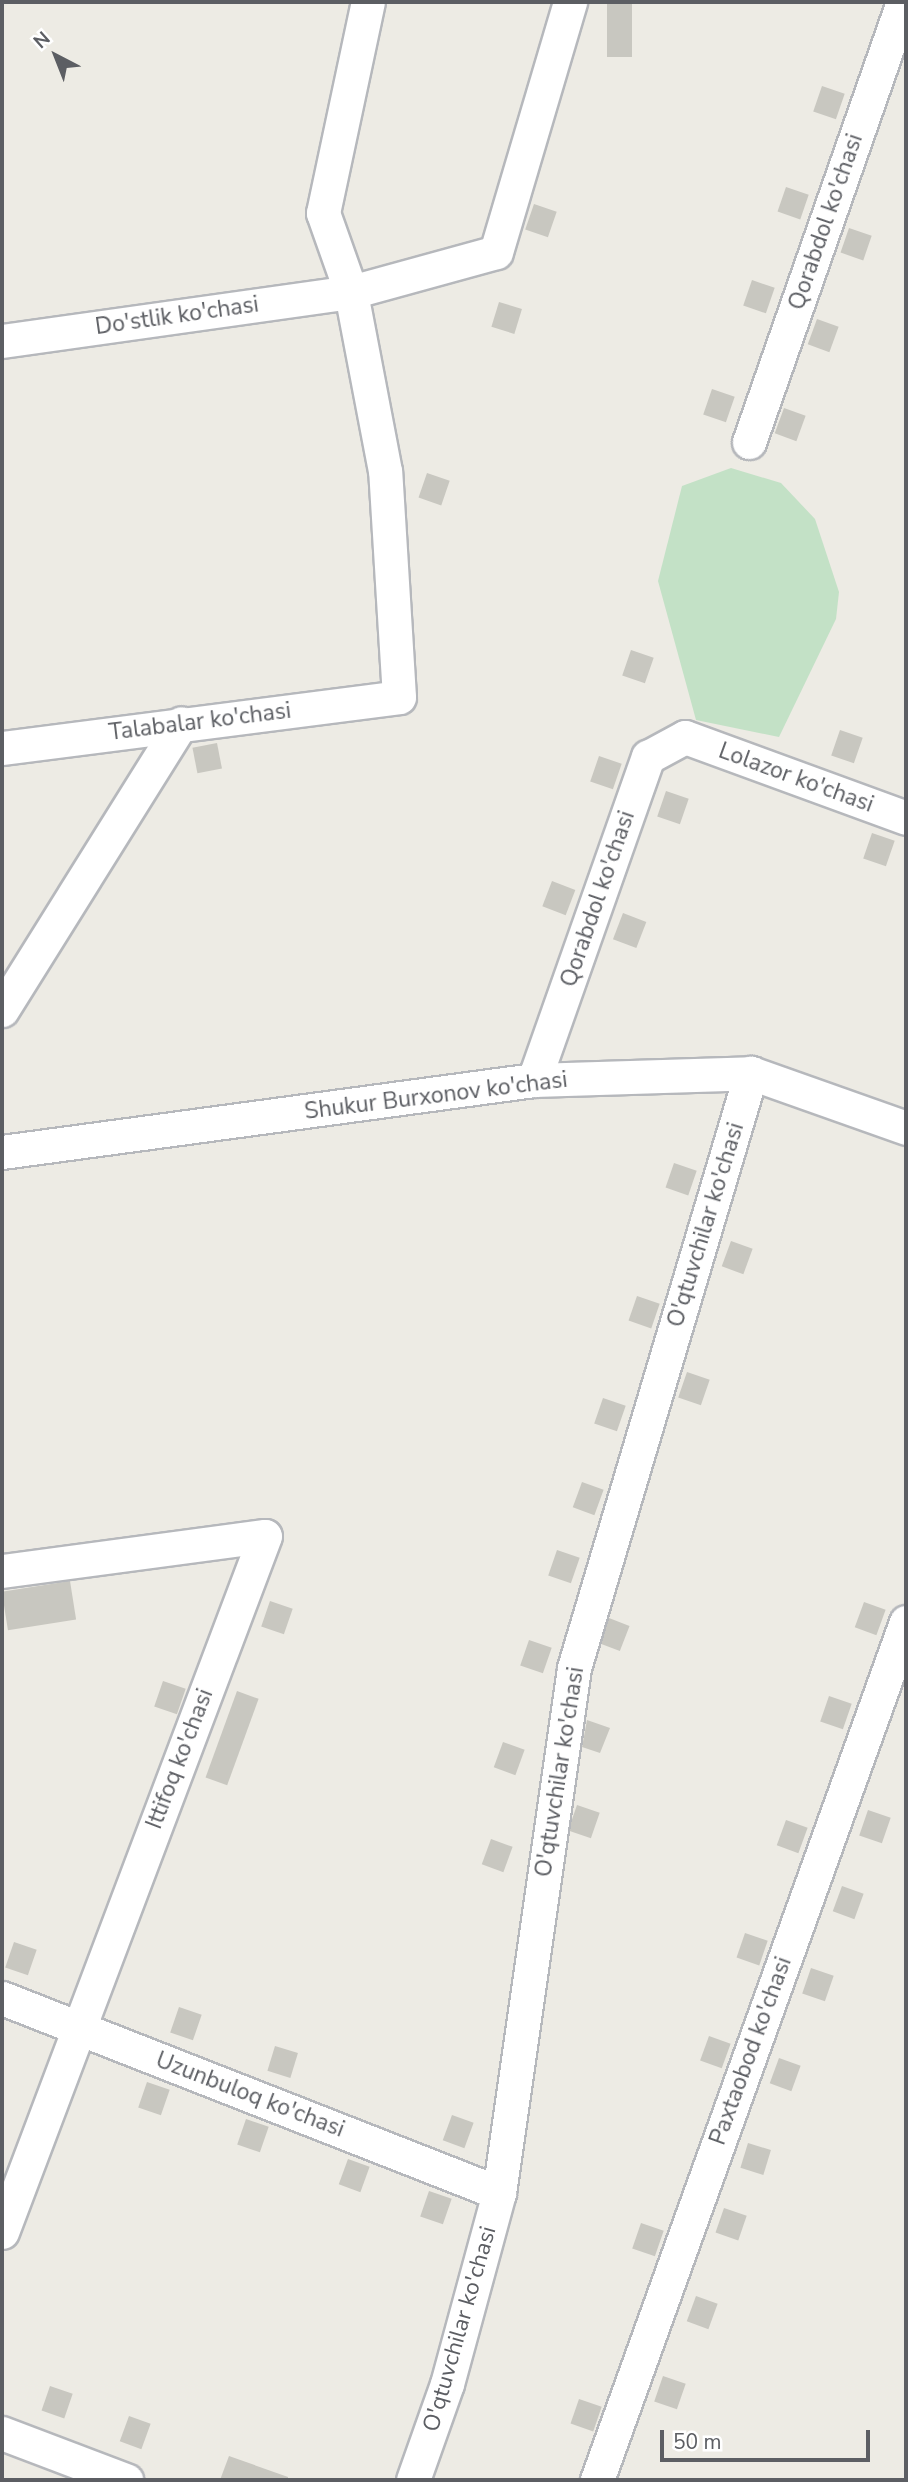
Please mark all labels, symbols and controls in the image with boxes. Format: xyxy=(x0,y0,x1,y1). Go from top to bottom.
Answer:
north arrow xyxy=(21,21,91,91)
text: N xyxy=(28,26,56,55)
street label: Qorabdol ko'chasi xyxy=(783,130,869,314)
street label: Do'stlik ko'chasi xyxy=(93,291,261,341)
street label: Talabalar ko'chasi xyxy=(107,697,293,747)
street label: Lolazor ko'chasi xyxy=(715,737,877,819)
street label: Qorabdol ko'chasi xyxy=(555,807,641,991)
street label: Shukur Burxonov ko'chasi xyxy=(303,1066,569,1126)
street label: O'qtuvchilar ko'chasi xyxy=(662,1119,750,1331)
street label: O'qtuvchilar ko'chasi xyxy=(530,1665,590,1879)
street label: Ittifoq ko'chasi xyxy=(141,1685,219,1833)
street label: Paxtaobod ko'chasi xyxy=(704,1953,798,2149)
street label: Uzunbuloq ko'chasi xyxy=(152,2046,348,2144)
street label: O'qtuvchilar ko'chasi xyxy=(417,2223,503,2435)
scale bar xyxy=(663,2416,873,2460)
text: 50 m xyxy=(673,2428,722,2456)

